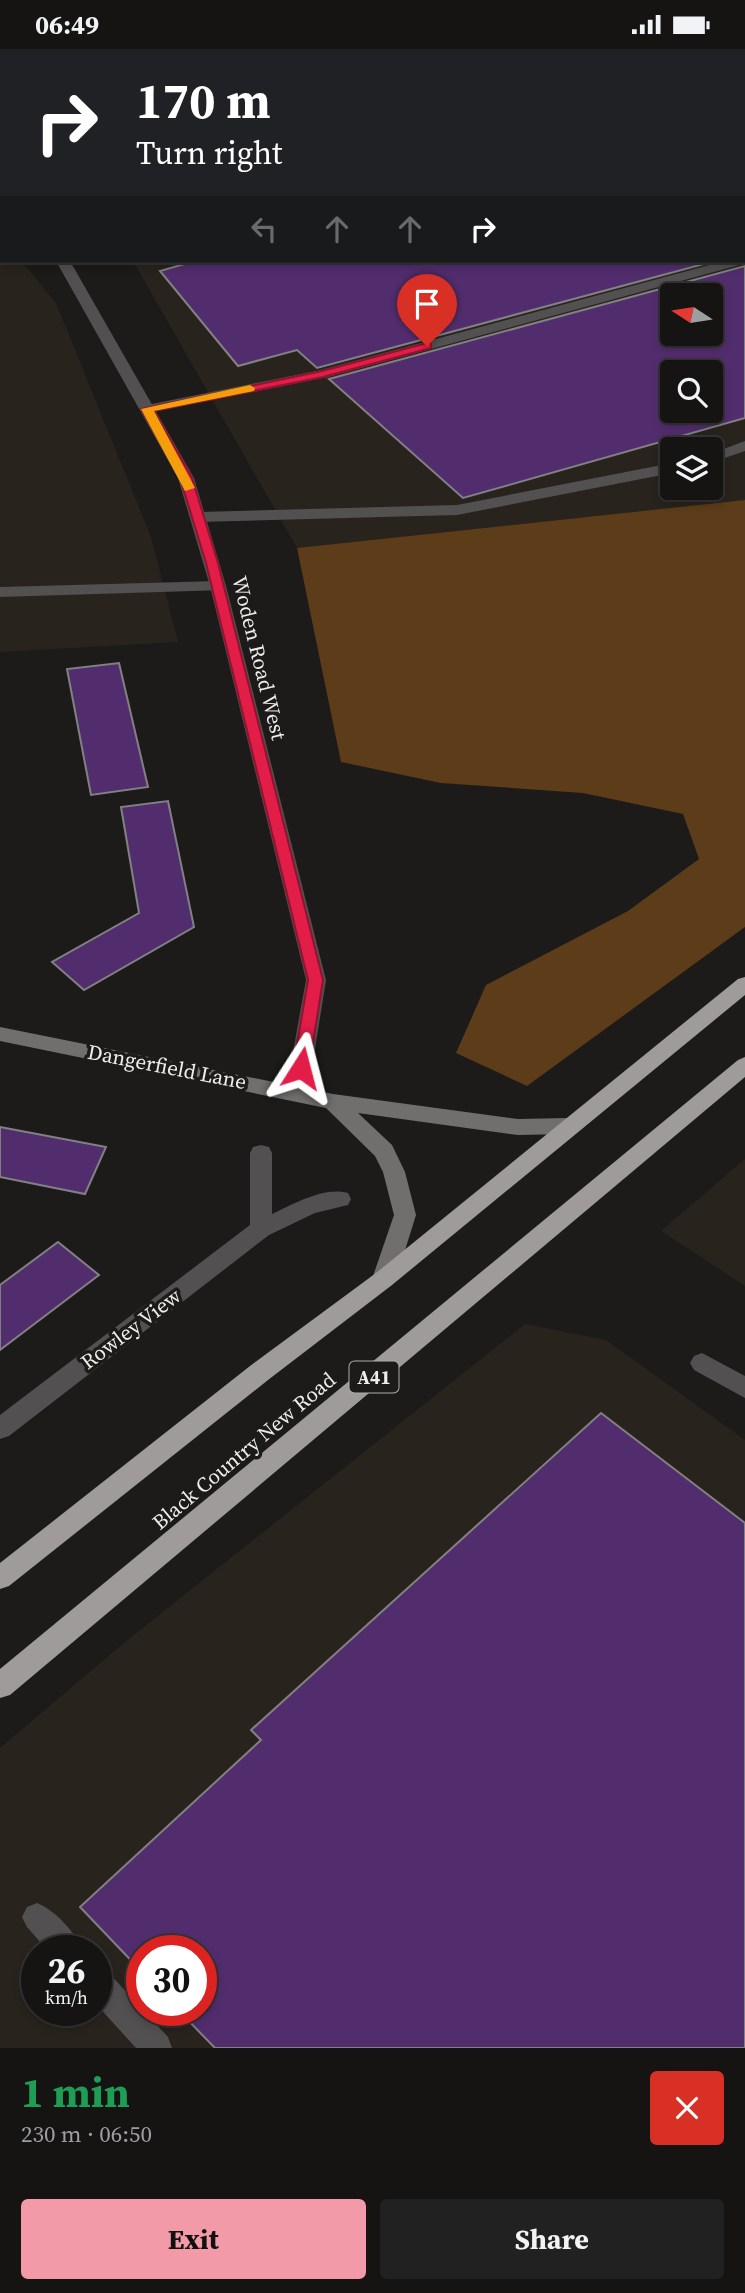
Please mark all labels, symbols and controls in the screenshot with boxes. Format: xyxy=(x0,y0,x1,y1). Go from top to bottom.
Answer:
text: 06:49 xyxy=(35,7,99,43)
text: 170 m xyxy=(136,67,271,134)
icon: right xyxy=(21,77,112,168)
text: Turn right xyxy=(136,131,282,175)
icon: left xyxy=(245,210,283,248)
icon: ahead xyxy=(318,210,356,248)
icon: ahead xyxy=(391,210,429,248)
icon: right xyxy=(464,210,502,248)
pin xyxy=(397,274,457,346)
north arrow xyxy=(660,283,723,347)
map controls xyxy=(660,283,723,500)
icon: arrive xyxy=(408,285,446,323)
button: search xyxy=(660,360,723,423)
button: layers xyxy=(660,437,723,500)
street label: Woden Road West xyxy=(225,573,294,743)
position arrow xyxy=(264,1031,338,1105)
street label: Dangerfield Lane xyxy=(85,1037,249,1096)
street label: Rowley View xyxy=(75,1281,187,1376)
road number: A41 xyxy=(350,1361,398,1393)
street label: Black Country New Road xyxy=(146,1365,342,1536)
speed limit sign: 30 xyxy=(126,1935,217,2026)
text: 26 xyxy=(48,1947,85,1995)
text: km/h xyxy=(45,1985,88,2010)
text: 1 min xyxy=(21,2063,130,2121)
button: close xyxy=(650,2071,724,2145)
text: 230 m · 06:50 xyxy=(21,2118,152,2150)
button: Exit xyxy=(21,2199,366,2279)
button: Share xyxy=(380,2199,724,2279)

